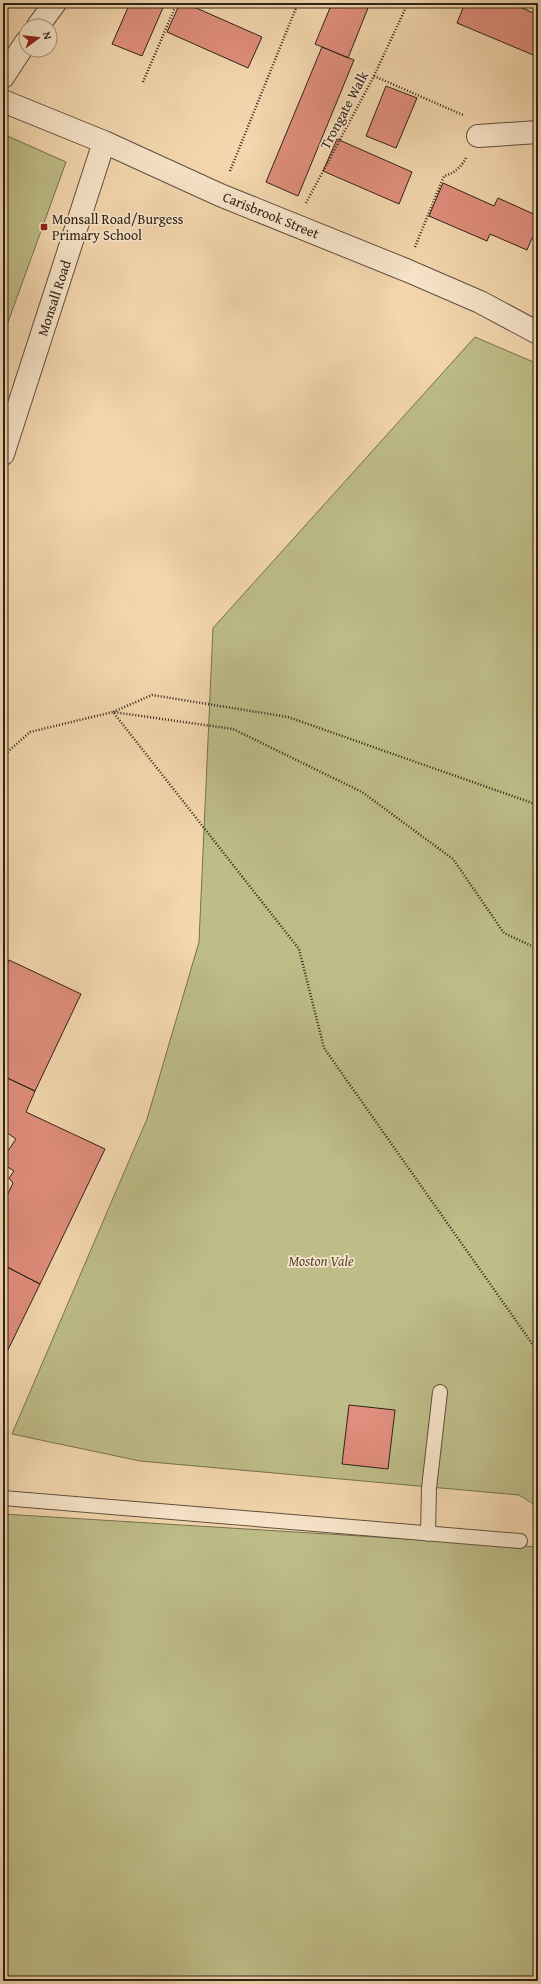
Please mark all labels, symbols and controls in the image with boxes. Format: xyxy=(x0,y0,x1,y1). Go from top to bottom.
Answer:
north arrow xyxy=(18,18,58,58)
text: N xyxy=(39,30,57,42)
street label: Trongate Walk xyxy=(315,67,373,152)
street label: Carisbrook Street xyxy=(220,187,322,243)
place label: Monsall Road/Burgess Primary School xyxy=(52,209,183,245)
marker: Monsall Road/Burgess Primary School xyxy=(39,222,49,232)
street label: Monsall Road xyxy=(32,257,76,339)
park label: Moston Vale xyxy=(288,1251,354,1271)

